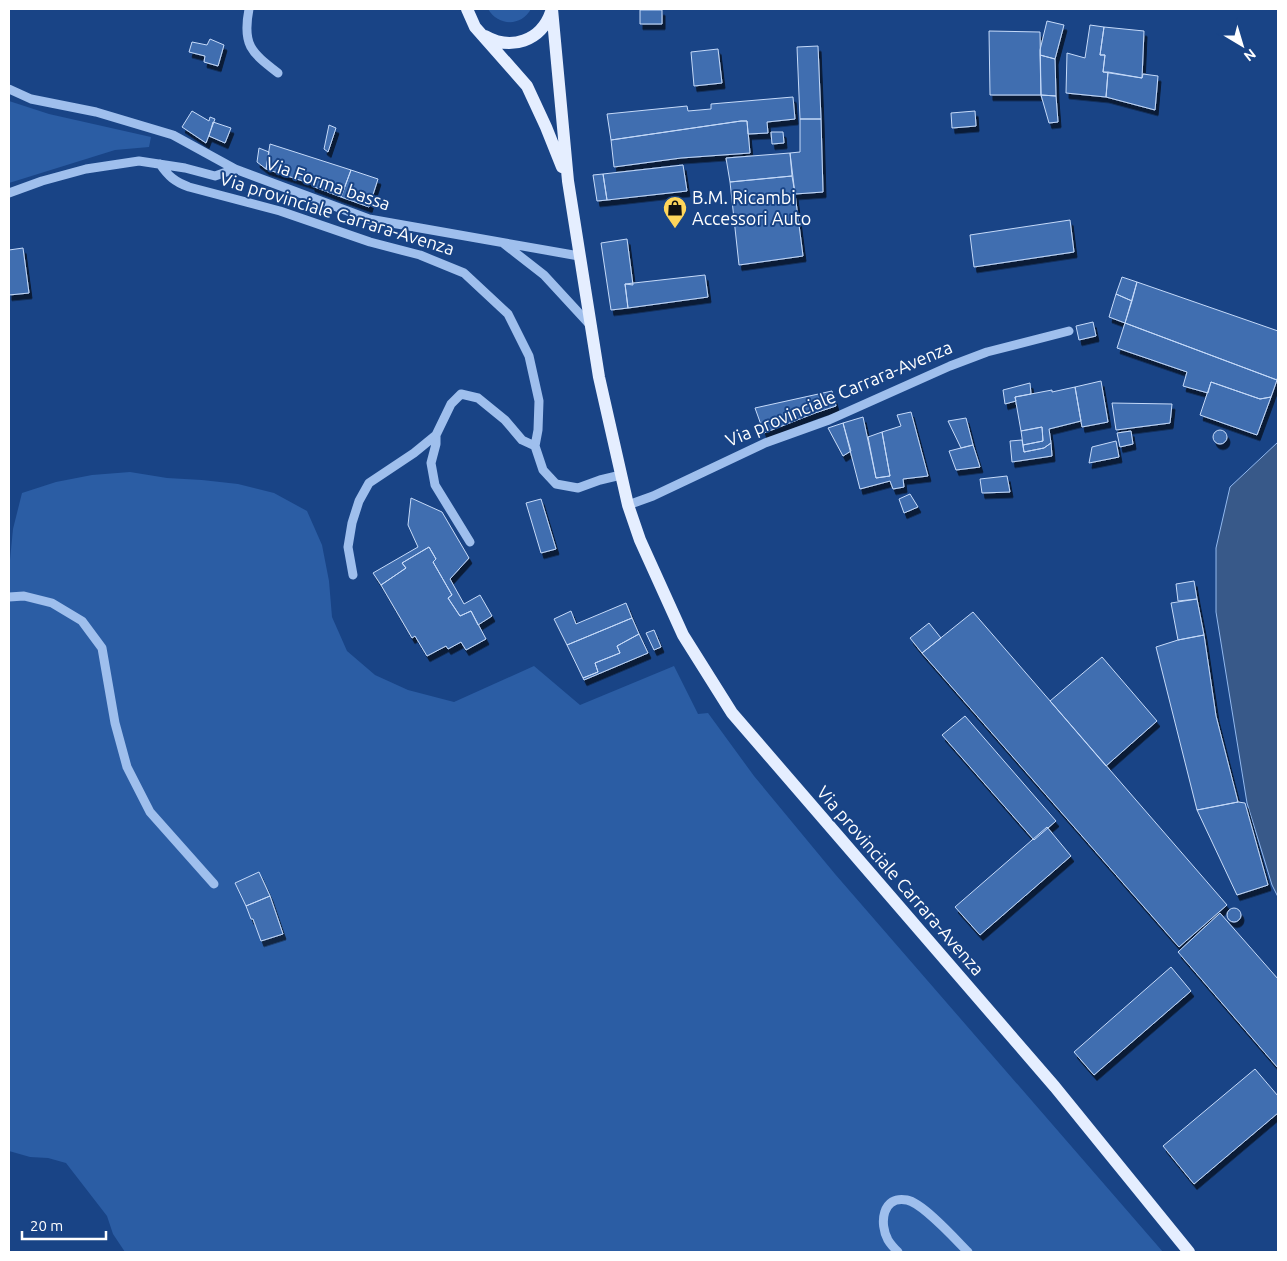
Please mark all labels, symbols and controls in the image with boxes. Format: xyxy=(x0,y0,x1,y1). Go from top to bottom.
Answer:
north arrow xyxy=(1217,20,1267,70)
text: N xyxy=(1241,46,1259,65)
street label: Via Forma bassa xyxy=(264,152,393,214)
street label: Via provinciale Carrara-Avenza xyxy=(218,168,457,258)
place label: B.M. Ricambi Accessori Auto xyxy=(692,187,811,228)
shop icon: B.M. Ricambi Accessori Auto xyxy=(662,195,688,229)
street label: Via provinciale Carrara-Avenza xyxy=(722,336,955,450)
street label: Via provinciale Carrara-Avenza xyxy=(813,782,988,979)
scale bar xyxy=(22,1208,106,1240)
text: 20 m xyxy=(30,1217,63,1234)

